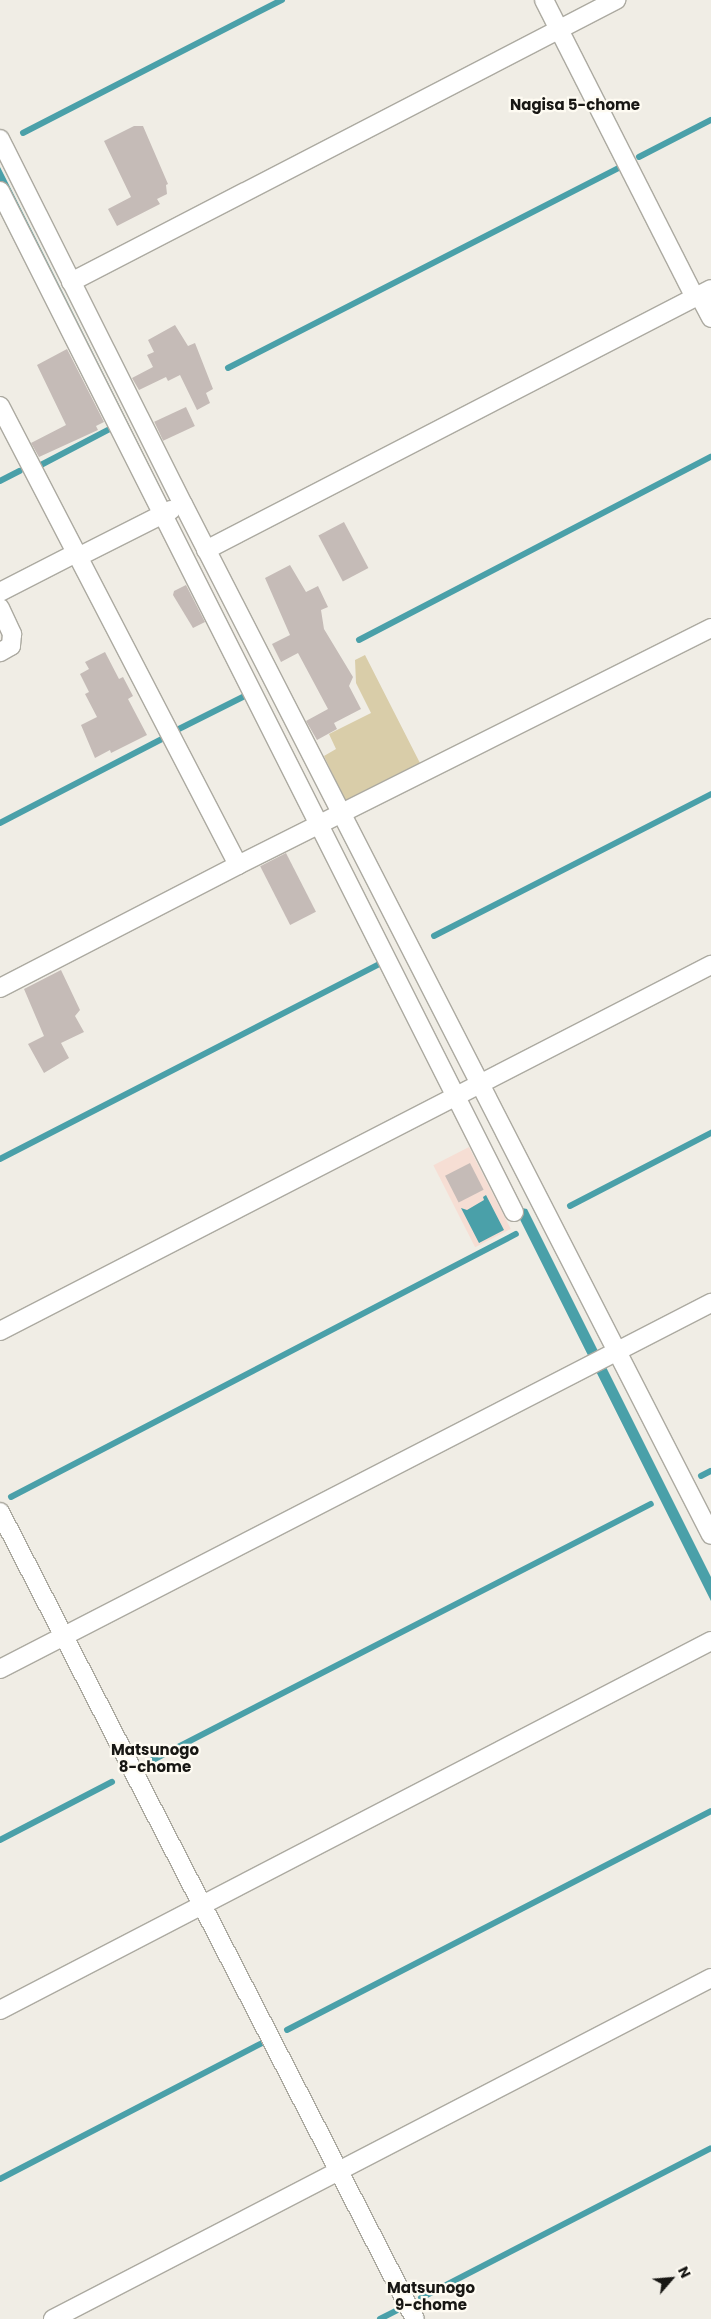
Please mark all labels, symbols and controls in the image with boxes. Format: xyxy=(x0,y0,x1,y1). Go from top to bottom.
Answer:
district label: Nagisa 5-chome xyxy=(510,96,640,114)
district label: Matsunogo 8-chome xyxy=(111,1740,199,1775)
north arrow xyxy=(646,2254,696,2304)
text: N xyxy=(673,2263,696,2281)
district label: Matsunogo 9-chome xyxy=(387,2278,475,2313)

